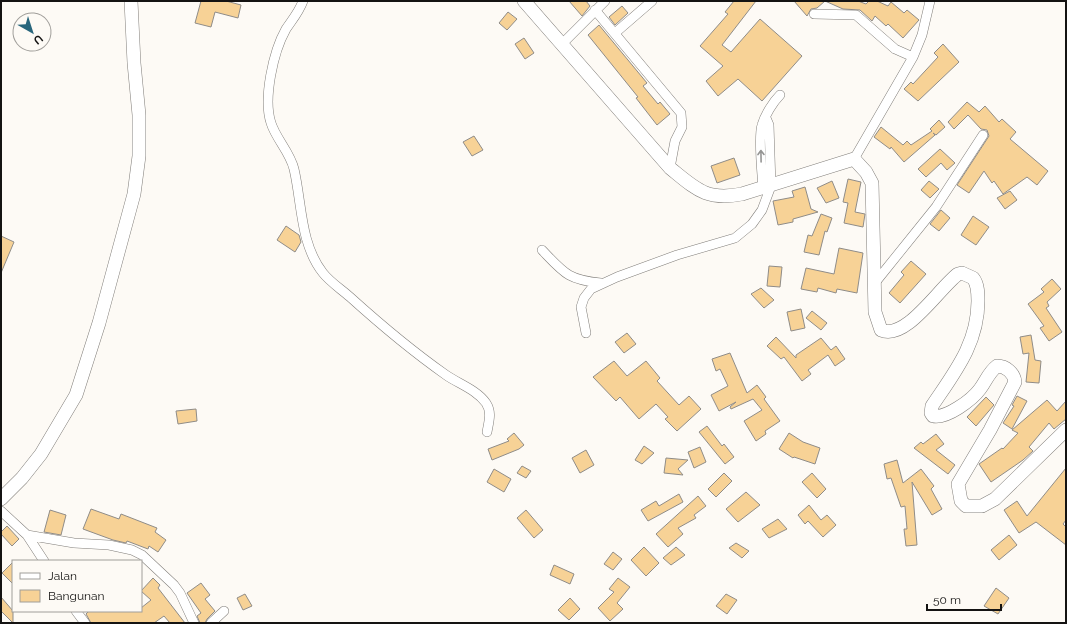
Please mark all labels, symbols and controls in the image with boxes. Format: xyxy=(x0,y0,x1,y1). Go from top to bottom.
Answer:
north arrow xyxy=(12,12,52,52)
text: U xyxy=(31,32,45,47)
one-way arrow xyxy=(757,150,765,163)
legend xyxy=(12,560,142,612)
text: Jalan xyxy=(48,569,77,583)
scale bar xyxy=(927,586,1001,612)
text: Bangunan xyxy=(48,589,105,603)
text: 50 m xyxy=(933,593,961,607)

